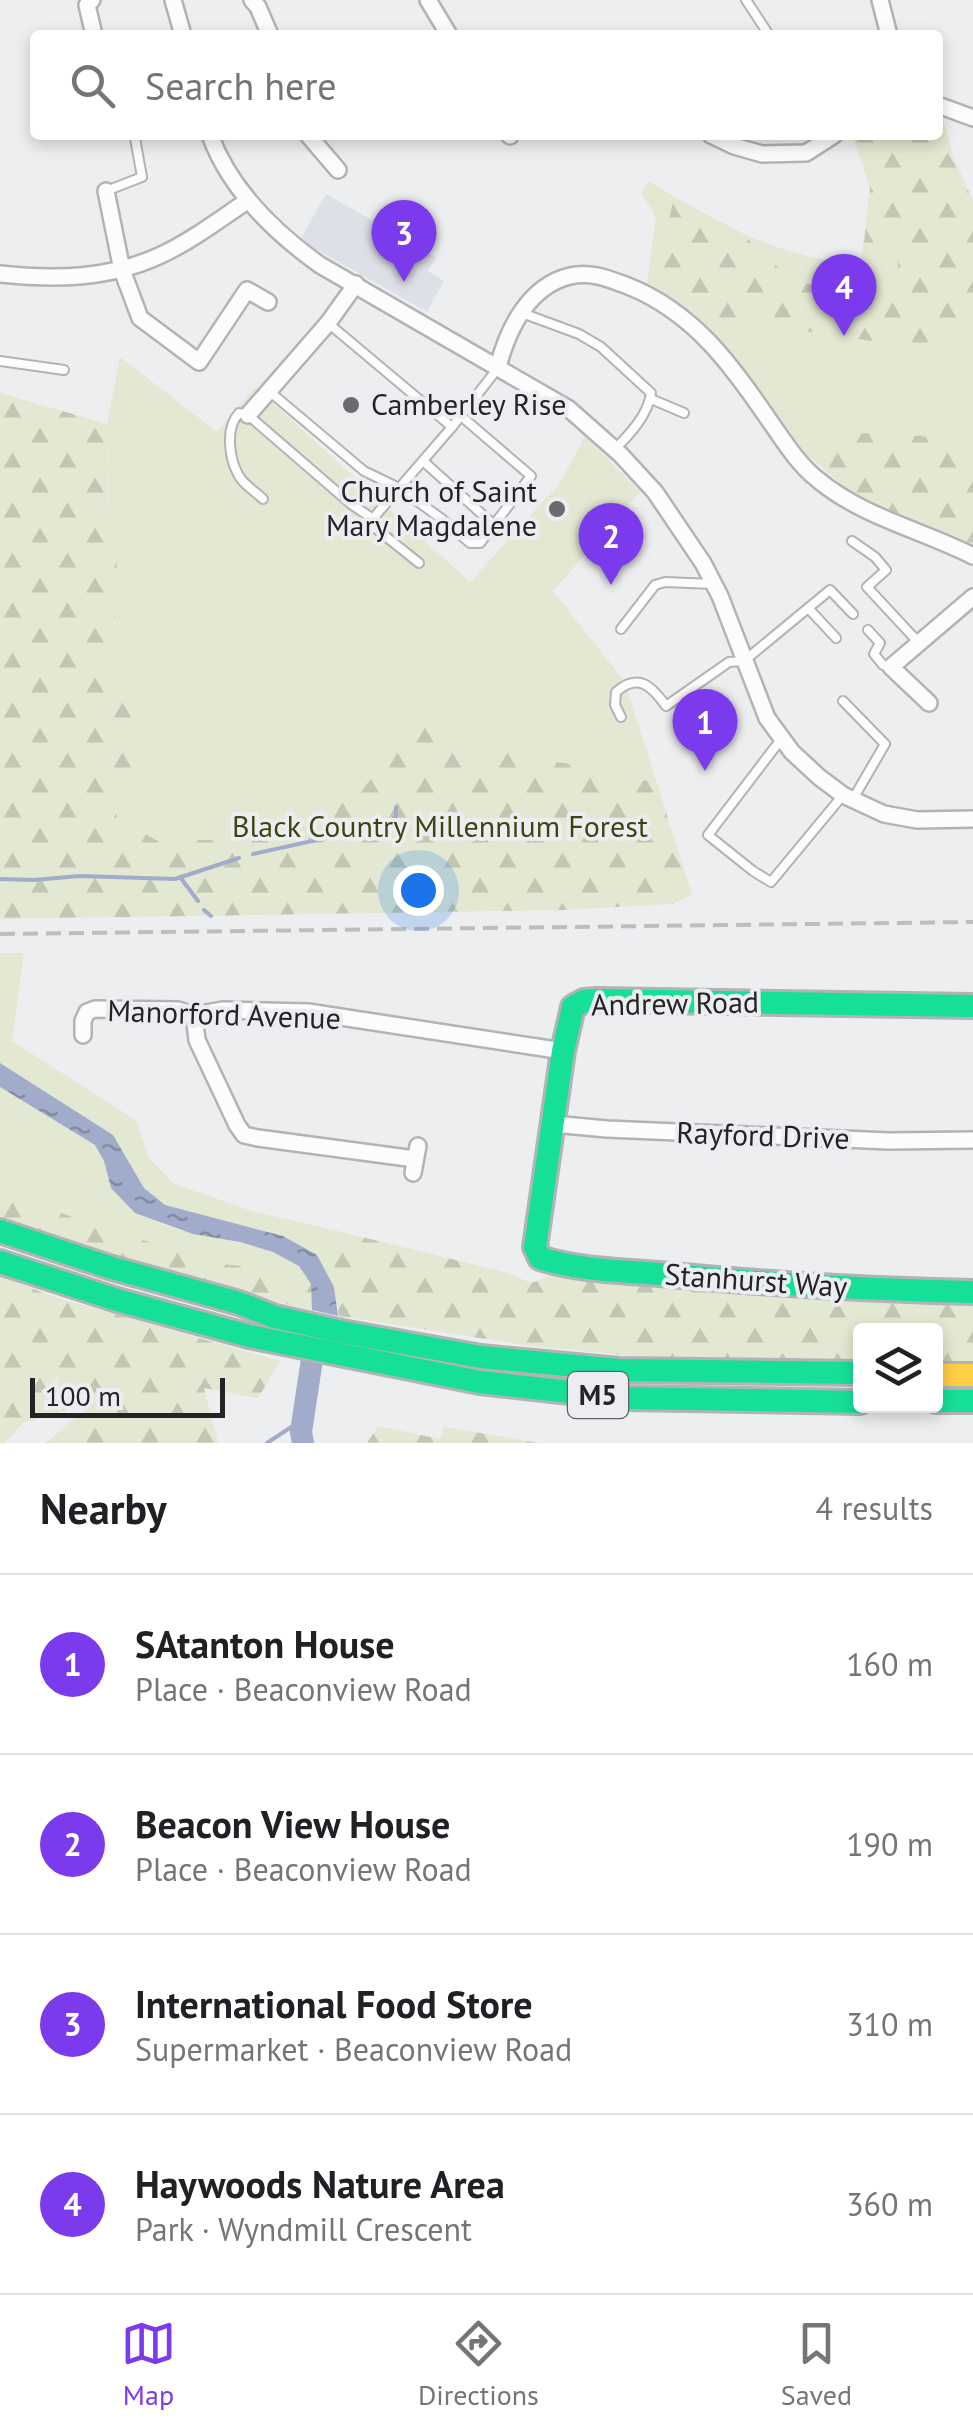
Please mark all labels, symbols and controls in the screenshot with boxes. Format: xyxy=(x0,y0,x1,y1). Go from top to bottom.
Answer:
search box xyxy=(30,30,943,140)
icon: search xyxy=(65,58,120,113)
text: Search here xyxy=(145,61,337,110)
pin: 3 xyxy=(372,200,436,282)
pin: 4 xyxy=(812,254,876,336)
place label: Camberley Rise xyxy=(371,384,567,423)
marker: Camberley Rise xyxy=(340,394,362,416)
place label: Church of Saint Mary Magdalene xyxy=(326,471,537,544)
marker: Church of Saint Mary Magdalene xyxy=(546,498,568,520)
pin: 2 xyxy=(578,502,644,585)
pin: 1 xyxy=(672,688,738,771)
park label: Black Country Millennium Forest xyxy=(232,806,648,845)
your location xyxy=(393,865,444,916)
street label: Andrew Road xyxy=(591,982,759,1023)
street label: Manorford Avenue xyxy=(107,990,342,1037)
street label: Rayford Drive xyxy=(676,1112,850,1157)
street label: Stanhurst Way xyxy=(664,1254,849,1305)
map controls xyxy=(853,1323,943,1413)
button: layers xyxy=(853,1323,943,1413)
road number: M5 xyxy=(568,1372,628,1418)
scale bar xyxy=(30,1373,225,1418)
text: 100 m xyxy=(45,1377,121,1414)
text: Nearby xyxy=(40,1481,167,1536)
text: 4 results xyxy=(815,1487,933,1529)
text: SAtanton House xyxy=(135,1619,395,1668)
text: 1 xyxy=(63,1643,82,1685)
text: 160 m xyxy=(846,1643,933,1685)
text: Place · Beaconview Road xyxy=(135,1668,472,1710)
text: Beacon View House xyxy=(135,1799,450,1848)
text: 2 xyxy=(63,1823,82,1865)
text: 190 m xyxy=(846,1823,933,1865)
text: Place · Beaconview Road xyxy=(135,1848,472,1890)
text: International Food Store xyxy=(135,1979,533,2028)
text: 3 xyxy=(63,2003,82,2045)
text: 310 m xyxy=(846,2003,933,2045)
text: Supermarket · Beaconview Road xyxy=(135,2028,572,2070)
text: Haywoods Nature Area xyxy=(135,2159,505,2208)
text: 4 xyxy=(63,2183,82,2225)
text: 360 m xyxy=(846,2183,933,2225)
text: Park · Wyndmill Crescent xyxy=(135,2208,472,2250)
tab: Map xyxy=(121,2316,176,2413)
tab: Directions xyxy=(418,2316,539,2413)
tab: Saved xyxy=(781,2316,852,2413)

